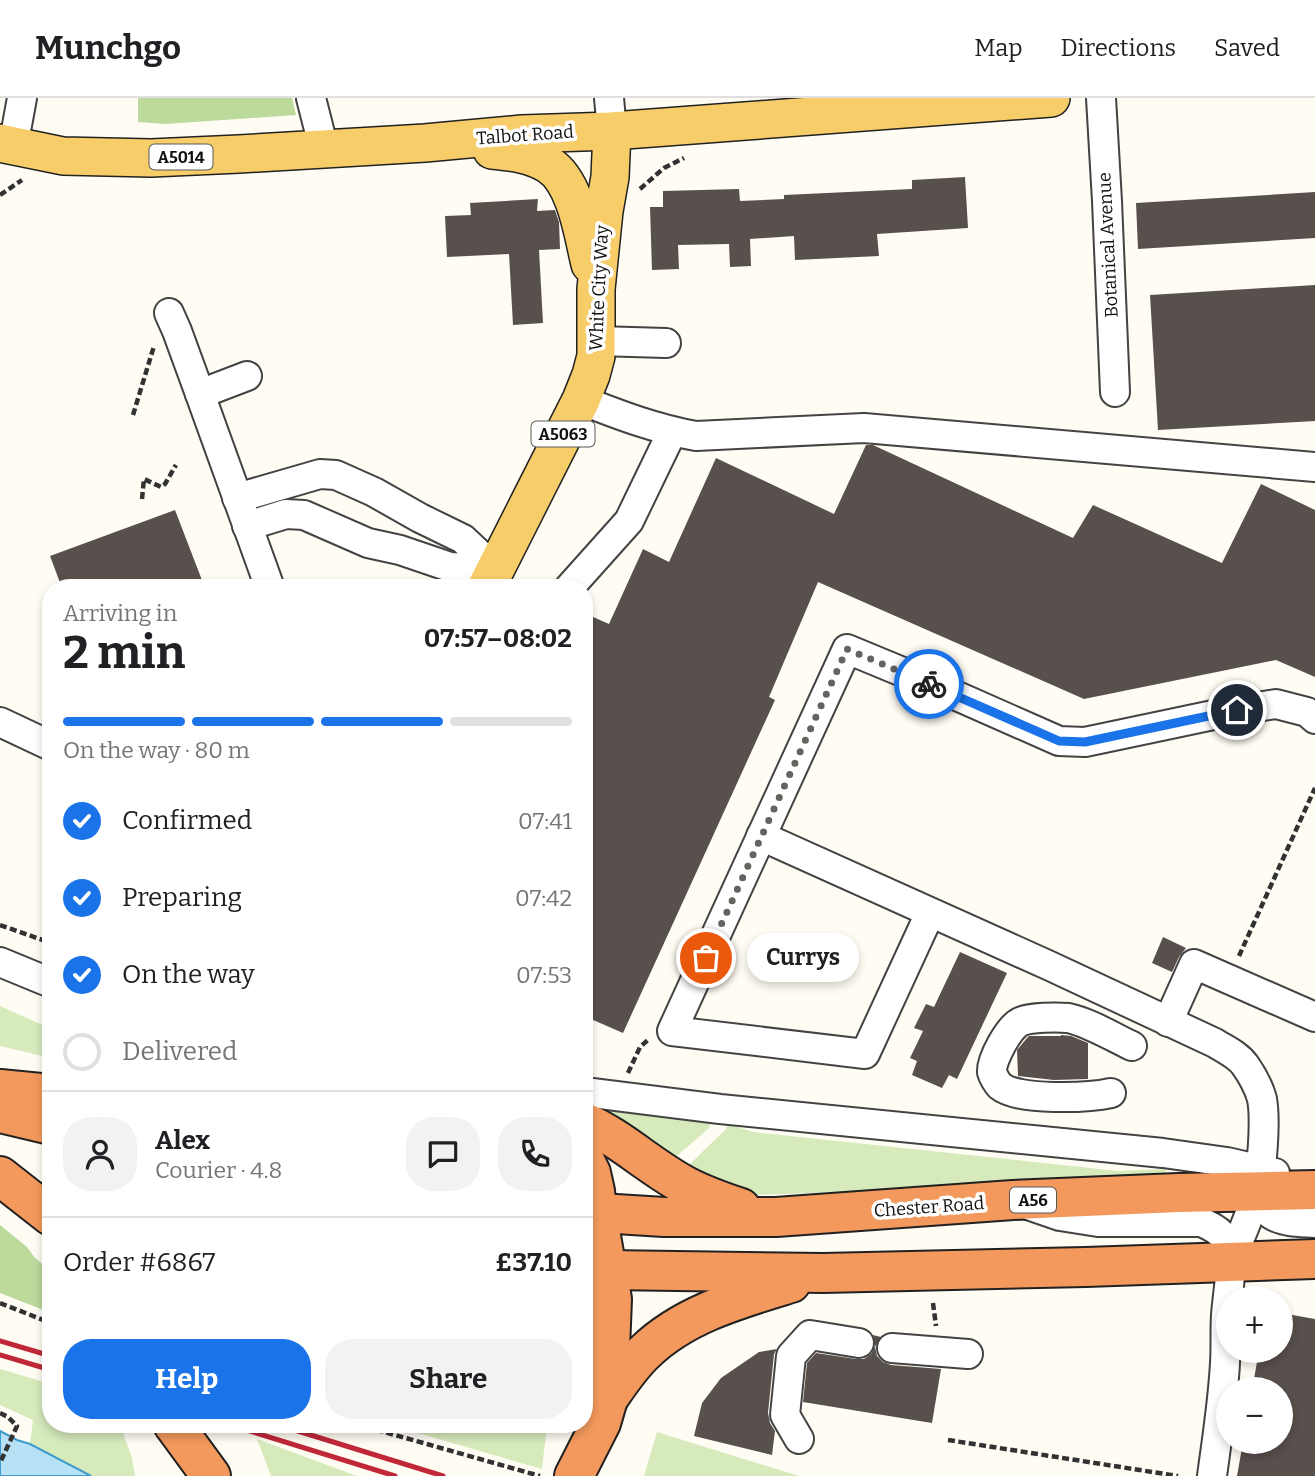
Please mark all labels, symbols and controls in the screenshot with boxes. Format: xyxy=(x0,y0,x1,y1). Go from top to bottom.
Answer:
text: Munchgo xyxy=(35,28,181,68)
text: Map xyxy=(974,34,1023,62)
text: Directions xyxy=(1061,34,1176,62)
text: Saved xyxy=(1214,34,1280,62)
street label: Talbot Road xyxy=(475,121,575,149)
road number: A5014 xyxy=(150,144,212,170)
street label: Botanical Avenue xyxy=(1093,172,1123,318)
street label: White City Way xyxy=(585,224,613,352)
road number: A5063 xyxy=(532,422,594,446)
text: Arriving in xyxy=(63,599,177,627)
text: 07:57–08:02 xyxy=(424,623,572,654)
text: 2 min xyxy=(63,625,185,680)
courier xyxy=(894,649,964,719)
icon: bike xyxy=(910,665,948,703)
pin xyxy=(1207,680,1267,740)
icon: home xyxy=(1218,691,1256,729)
text: On the way · 80 m xyxy=(63,736,250,764)
icon: check xyxy=(63,802,101,840)
text: Confirmed xyxy=(122,805,252,836)
text: 07:41 xyxy=(518,807,572,835)
icon: check xyxy=(63,879,101,917)
text: Preparing xyxy=(122,882,242,913)
text: 07:42 xyxy=(515,884,572,912)
pin xyxy=(676,928,736,988)
callout: Currys xyxy=(748,934,860,982)
icon: bag xyxy=(687,939,725,977)
text: Currys xyxy=(766,943,840,971)
icon: check xyxy=(63,956,101,994)
text: On the way xyxy=(122,959,255,990)
text: 07:53 xyxy=(516,961,572,989)
text: Delivered xyxy=(122,1036,237,1067)
button: person xyxy=(63,1117,137,1191)
button: chat xyxy=(406,1117,480,1191)
button: phone xyxy=(498,1117,572,1191)
text: Alex xyxy=(155,1125,210,1156)
text: Courier · 4.8 xyxy=(155,1156,282,1184)
road number: A56 xyxy=(1010,1188,1056,1212)
street label: Chester Road xyxy=(873,1192,985,1222)
text: Order #6867 xyxy=(63,1247,215,1278)
text: £37.10 xyxy=(495,1247,572,1278)
map controls xyxy=(1216,1286,1293,1454)
button: + xyxy=(1216,1286,1293,1363)
button: Help xyxy=(63,1339,311,1419)
button: Share xyxy=(325,1339,572,1419)
button: − xyxy=(1216,1377,1293,1454)

